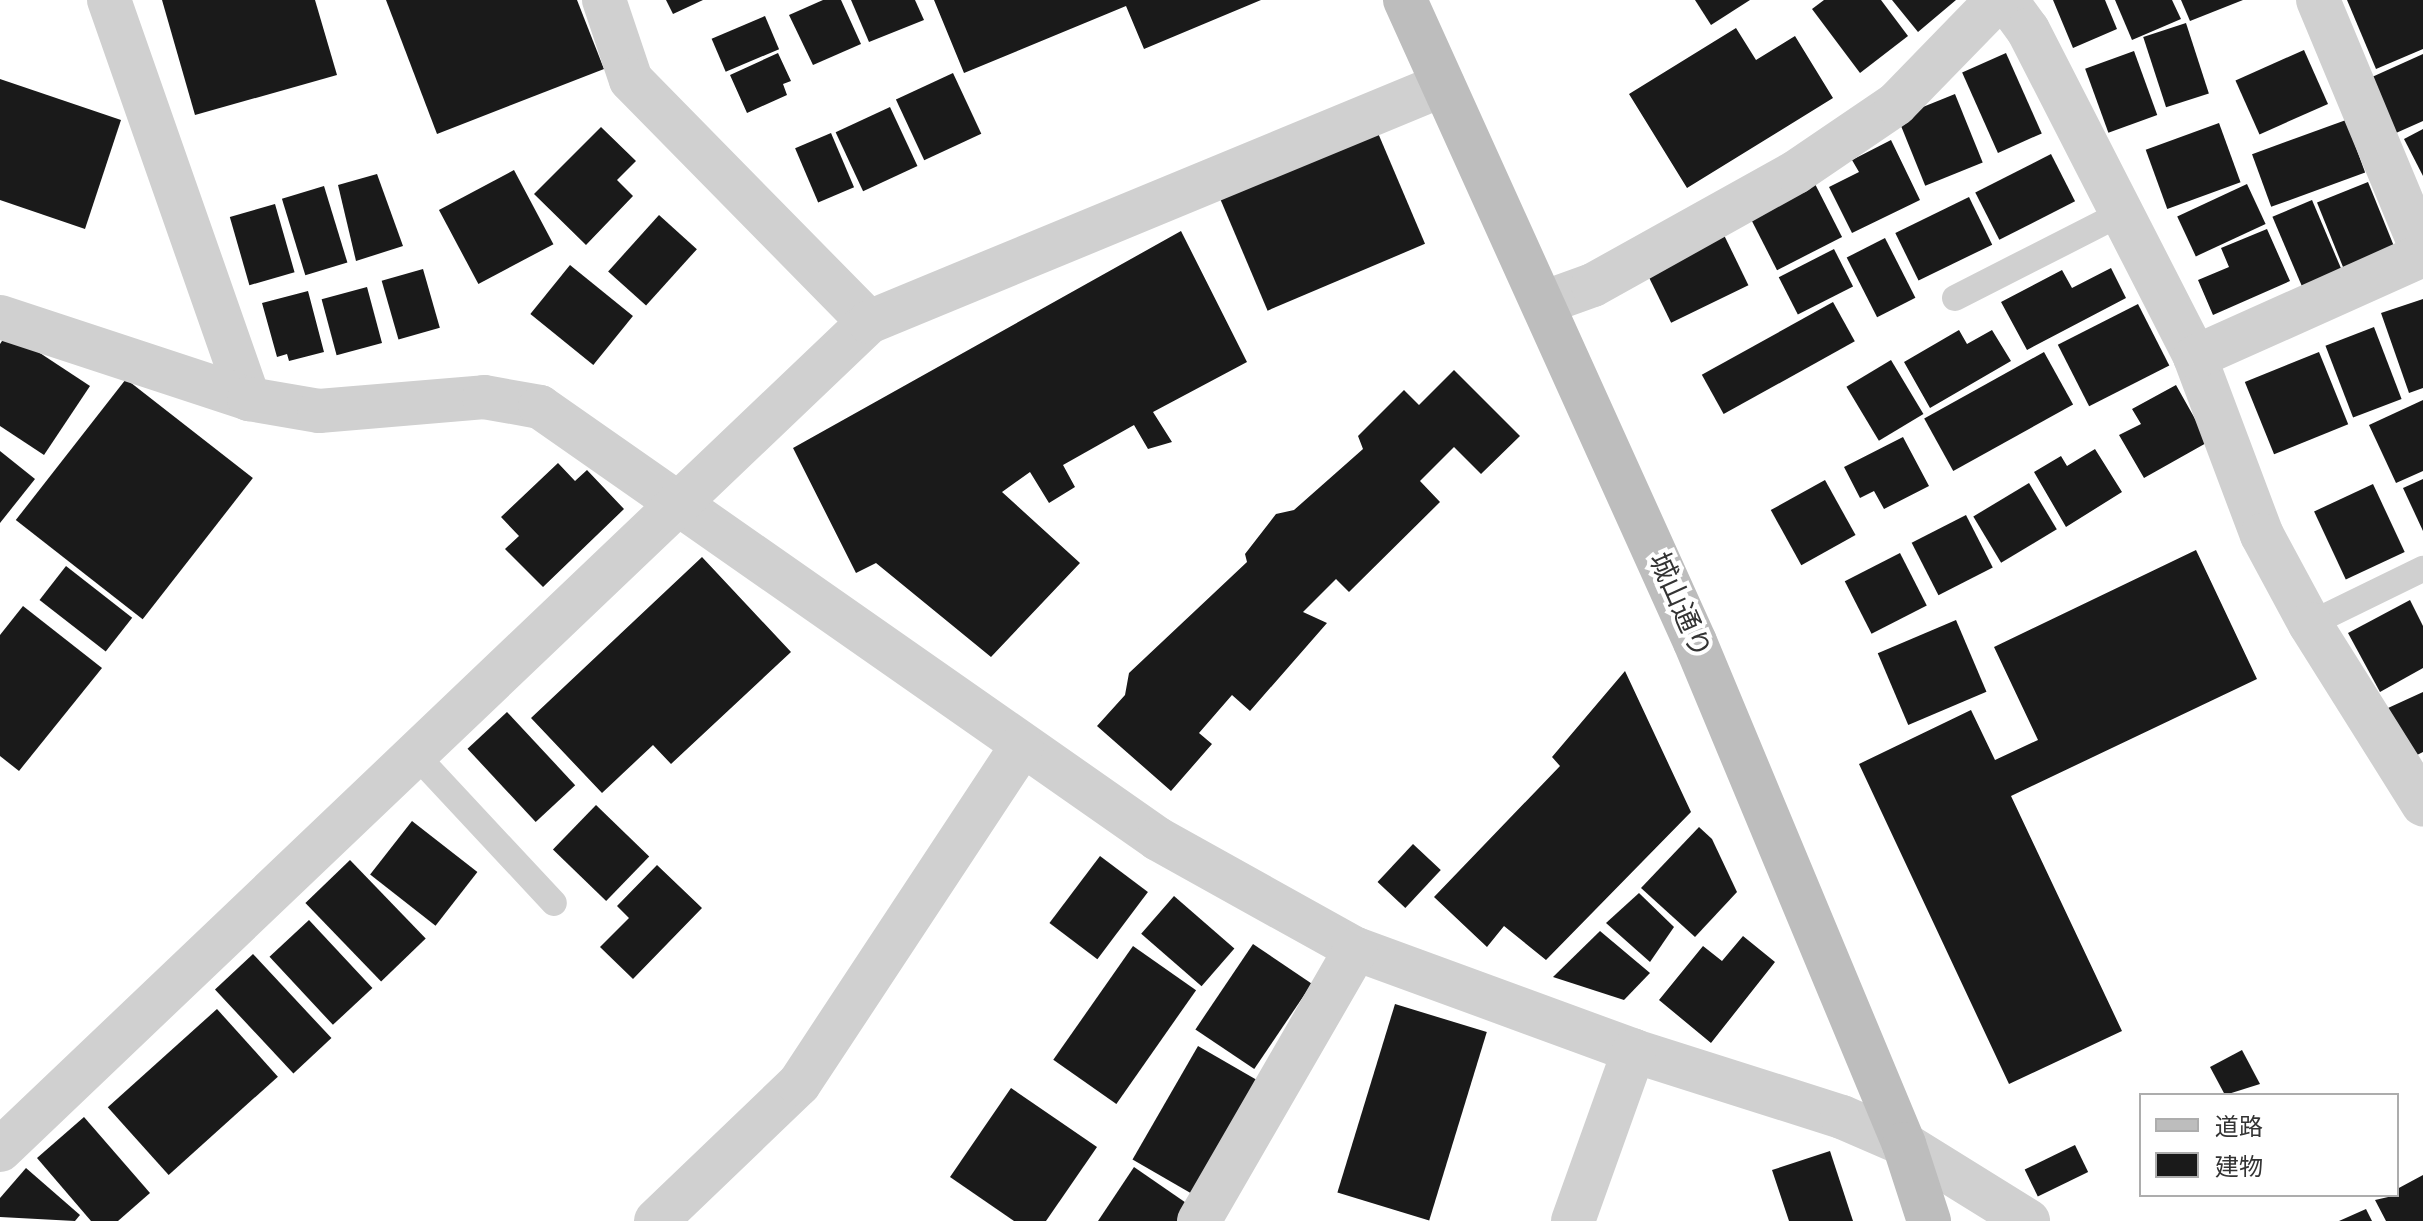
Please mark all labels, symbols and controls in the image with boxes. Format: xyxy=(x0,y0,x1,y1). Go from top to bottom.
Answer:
street label: 城山通り xyxy=(1640,548,1716,664)
legend xyxy=(2139,1093,2399,1197)
text: 道路 xyxy=(2215,1114,2263,1144)
text: 建物 xyxy=(2215,1154,2263,1184)

